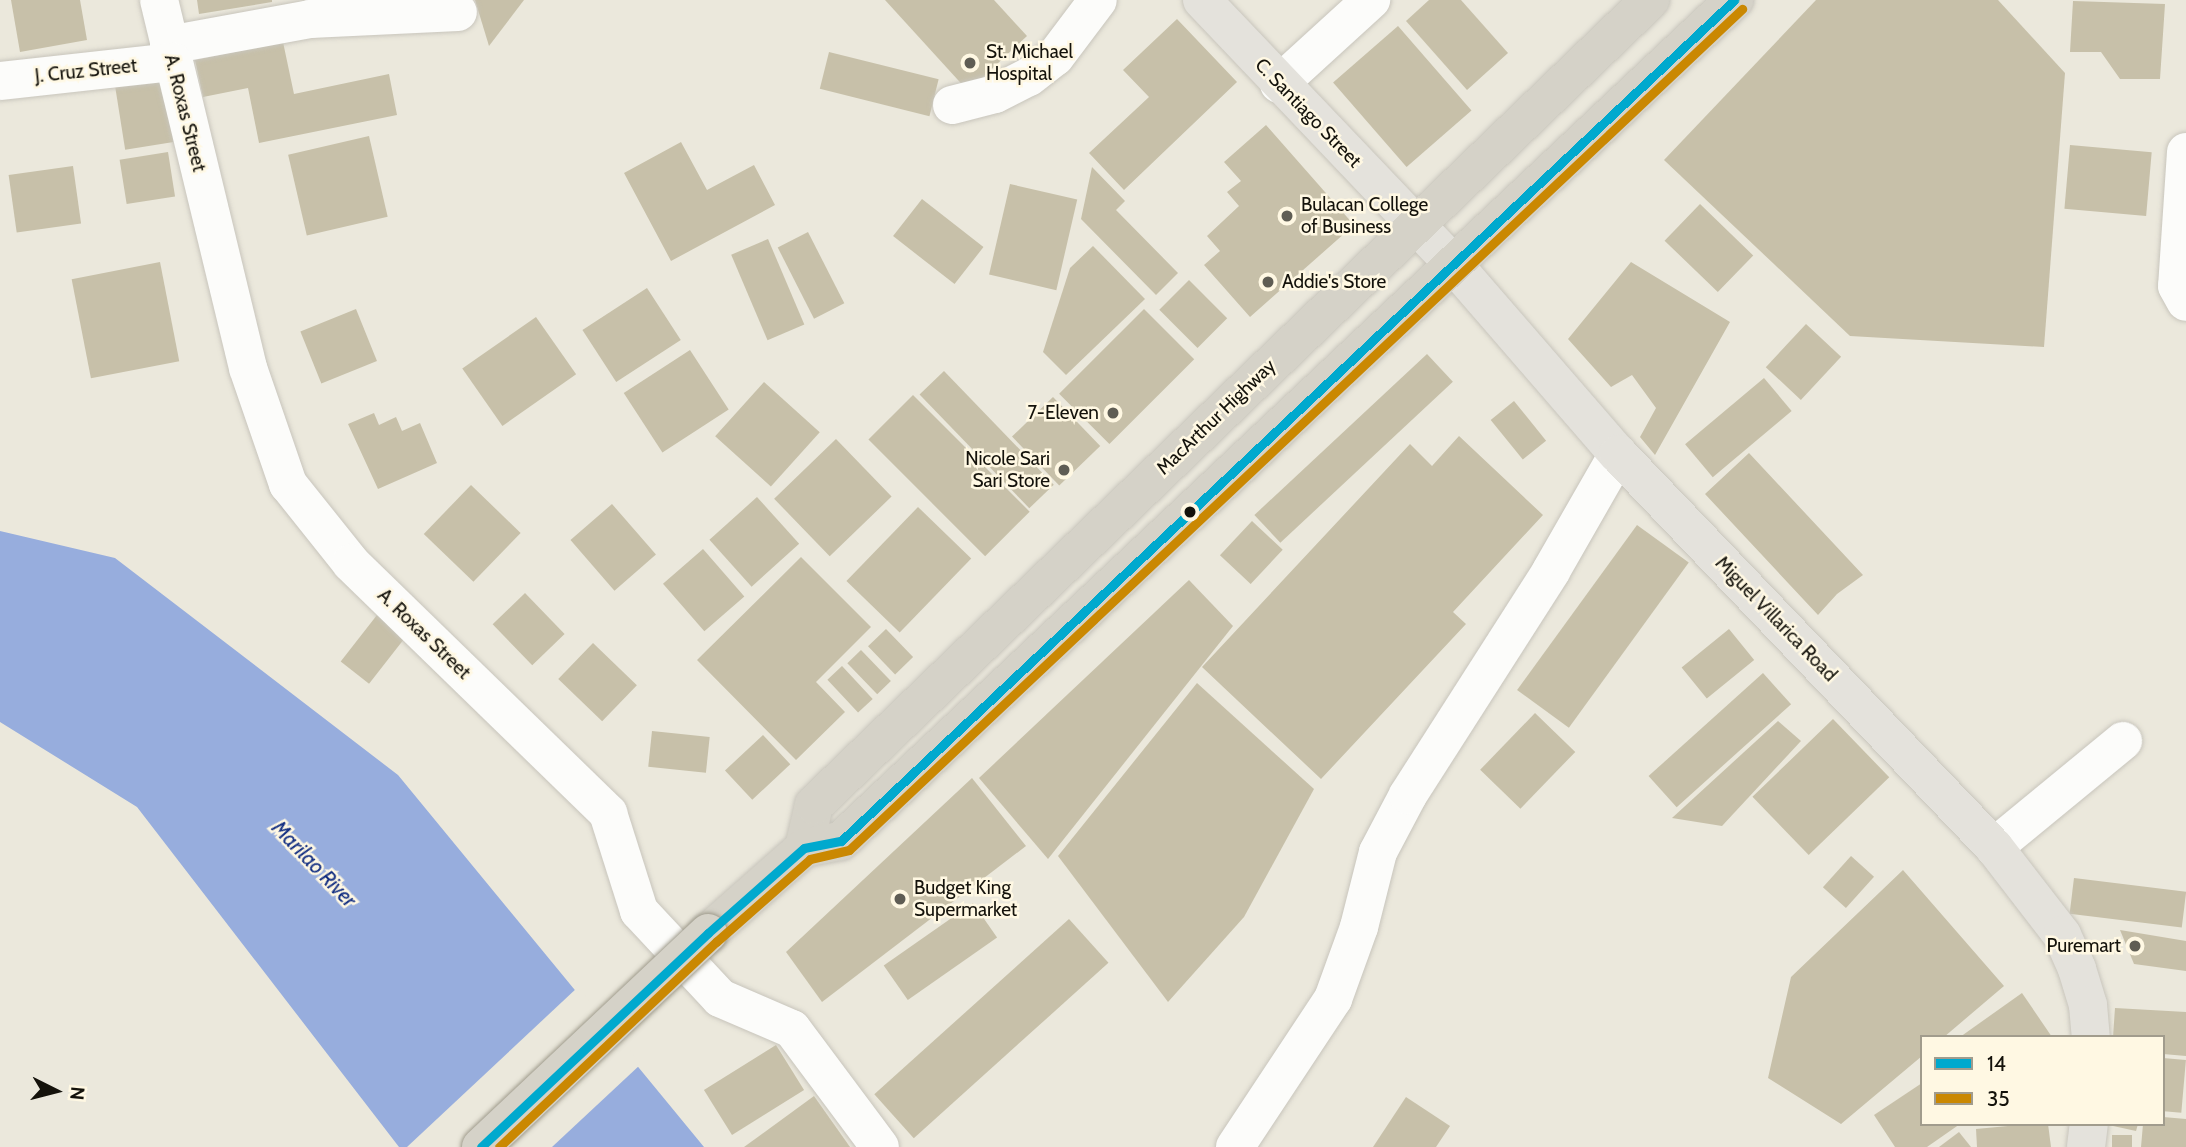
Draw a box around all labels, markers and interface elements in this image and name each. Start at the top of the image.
place label: St. Michael Hospital [986,41,1073,85]
street label: A. Roxas Street [159,52,211,174]
marker: St. Michael Hospital [960,53,980,73]
street label: J. Cruz Street [34,54,138,88]
street label: C. Santiago Street [1250,54,1366,172]
place label: Bulacan College of Business [1301,194,1428,238]
marker: Bulacan College of Business [1279,208,1295,224]
place label: Addie's Store [1282,271,1386,293]
marker: Addie's Store [1260,274,1276,290]
street label: MacArthur Highway [1152,354,1280,480]
place label: 7-Eleven [1028,402,1099,424]
marker: 7-Eleven [1105,405,1121,421]
place label: Nicole Sari Sari Store [965,448,1050,492]
marker: Nicole Sari Sari Store [1056,462,1072,478]
unlabelled marker [1183,505,1197,519]
street label: Miguel Villarica Road [1710,552,1842,686]
street label: A. Roxas Street [373,584,475,684]
water label: Marilao River [267,815,361,913]
place label: Budget King Supermarket [914,877,1017,921]
marker: Budget King Supermarket [892,891,908,907]
place label: Puremart [2047,935,2121,957]
marker: Puremart [2127,938,2143,954]
legend [1920,1035,2165,1126]
text: 14 [1987,1051,2006,1076]
north arrow [21,1056,91,1126]
text: N [65,1085,90,1101]
text: 35 [1987,1086,2010,1111]

